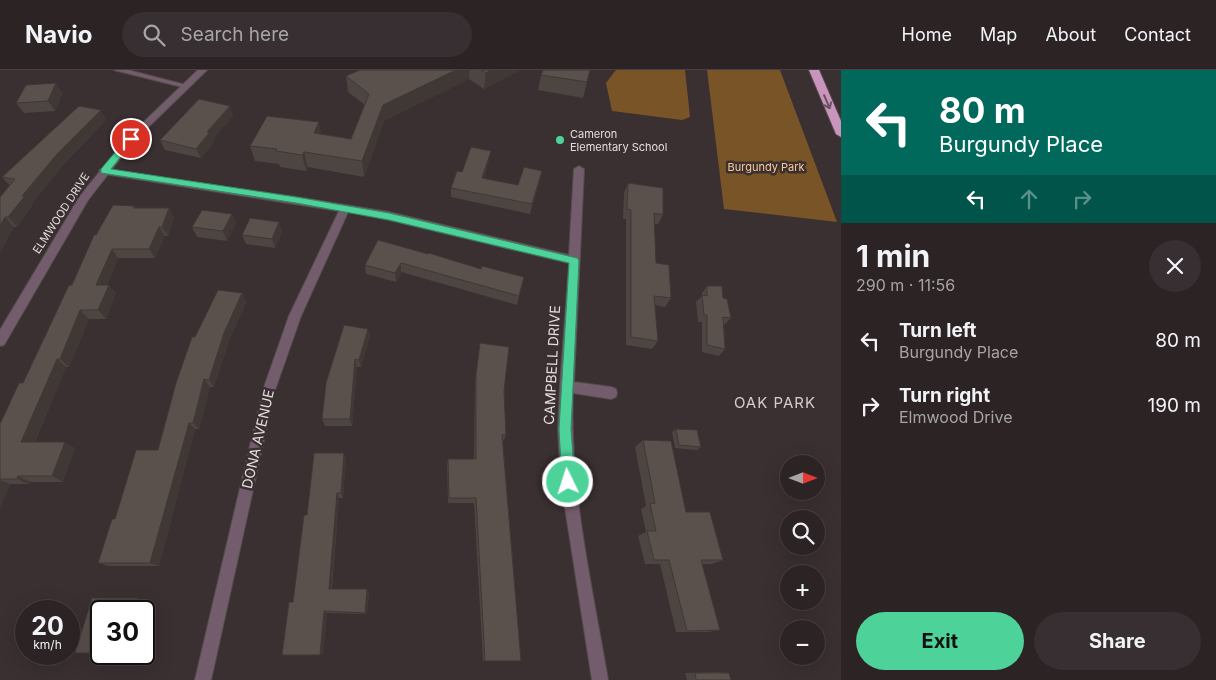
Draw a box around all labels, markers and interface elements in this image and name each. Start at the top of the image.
search box [122,12,472,57]
text: Navio [25,20,92,49]
icon: search [140,21,168,49]
text: Search here [180,23,289,46]
text: Home [902,24,952,45]
text: Map [980,24,1017,45]
text: About [1045,24,1096,45]
text: Contact [1124,24,1191,45]
text: 80 m [939,89,1026,131]
icon: left [856,90,921,155]
one-way arrow [823,94,833,109]
pin [110,118,152,160]
icon: arrive [117,125,145,153]
place label: Cameron Elementary School [570,127,667,154]
text: Burgundy Place [939,131,1103,157]
marker: Cameron Elementary School [554,134,566,146]
park label: Burgundy Park [727,160,805,174]
street label: ELMWOOD DRIVE [30,170,92,256]
icon: left [962,185,990,213]
icon: ahead [1015,185,1043,213]
icon: right [1068,185,1096,213]
text: 1 min [856,238,930,274]
button: close [1149,240,1201,292]
text: 290 m · 11:56 [856,275,955,295]
street label: CAMPBELL DRIVE [540,305,563,425]
text: Turn left [899,319,977,342]
icon: left [856,327,884,355]
text: 80 m [1155,329,1201,352]
text: Burgundy Place [899,342,1018,362]
text: Turn right [899,384,990,407]
street label: DONA AVENUE [238,388,277,490]
icon: right [856,392,884,420]
district label: OAK PARK [734,393,816,412]
text: 190 m [1148,394,1201,417]
text: Elmwood Drive [899,407,1013,427]
position arrow [541,455,593,507]
north arrow [780,455,825,500]
map controls [780,455,825,665]
button: search [780,510,825,555]
button: + [780,565,825,610]
speed limit sign: 30 [90,600,155,665]
text: 20 [31,611,64,641]
button: Exit [856,612,1024,670]
button: Share [1034,612,1201,670]
button: − [780,620,825,665]
text: km/h [33,637,62,652]

